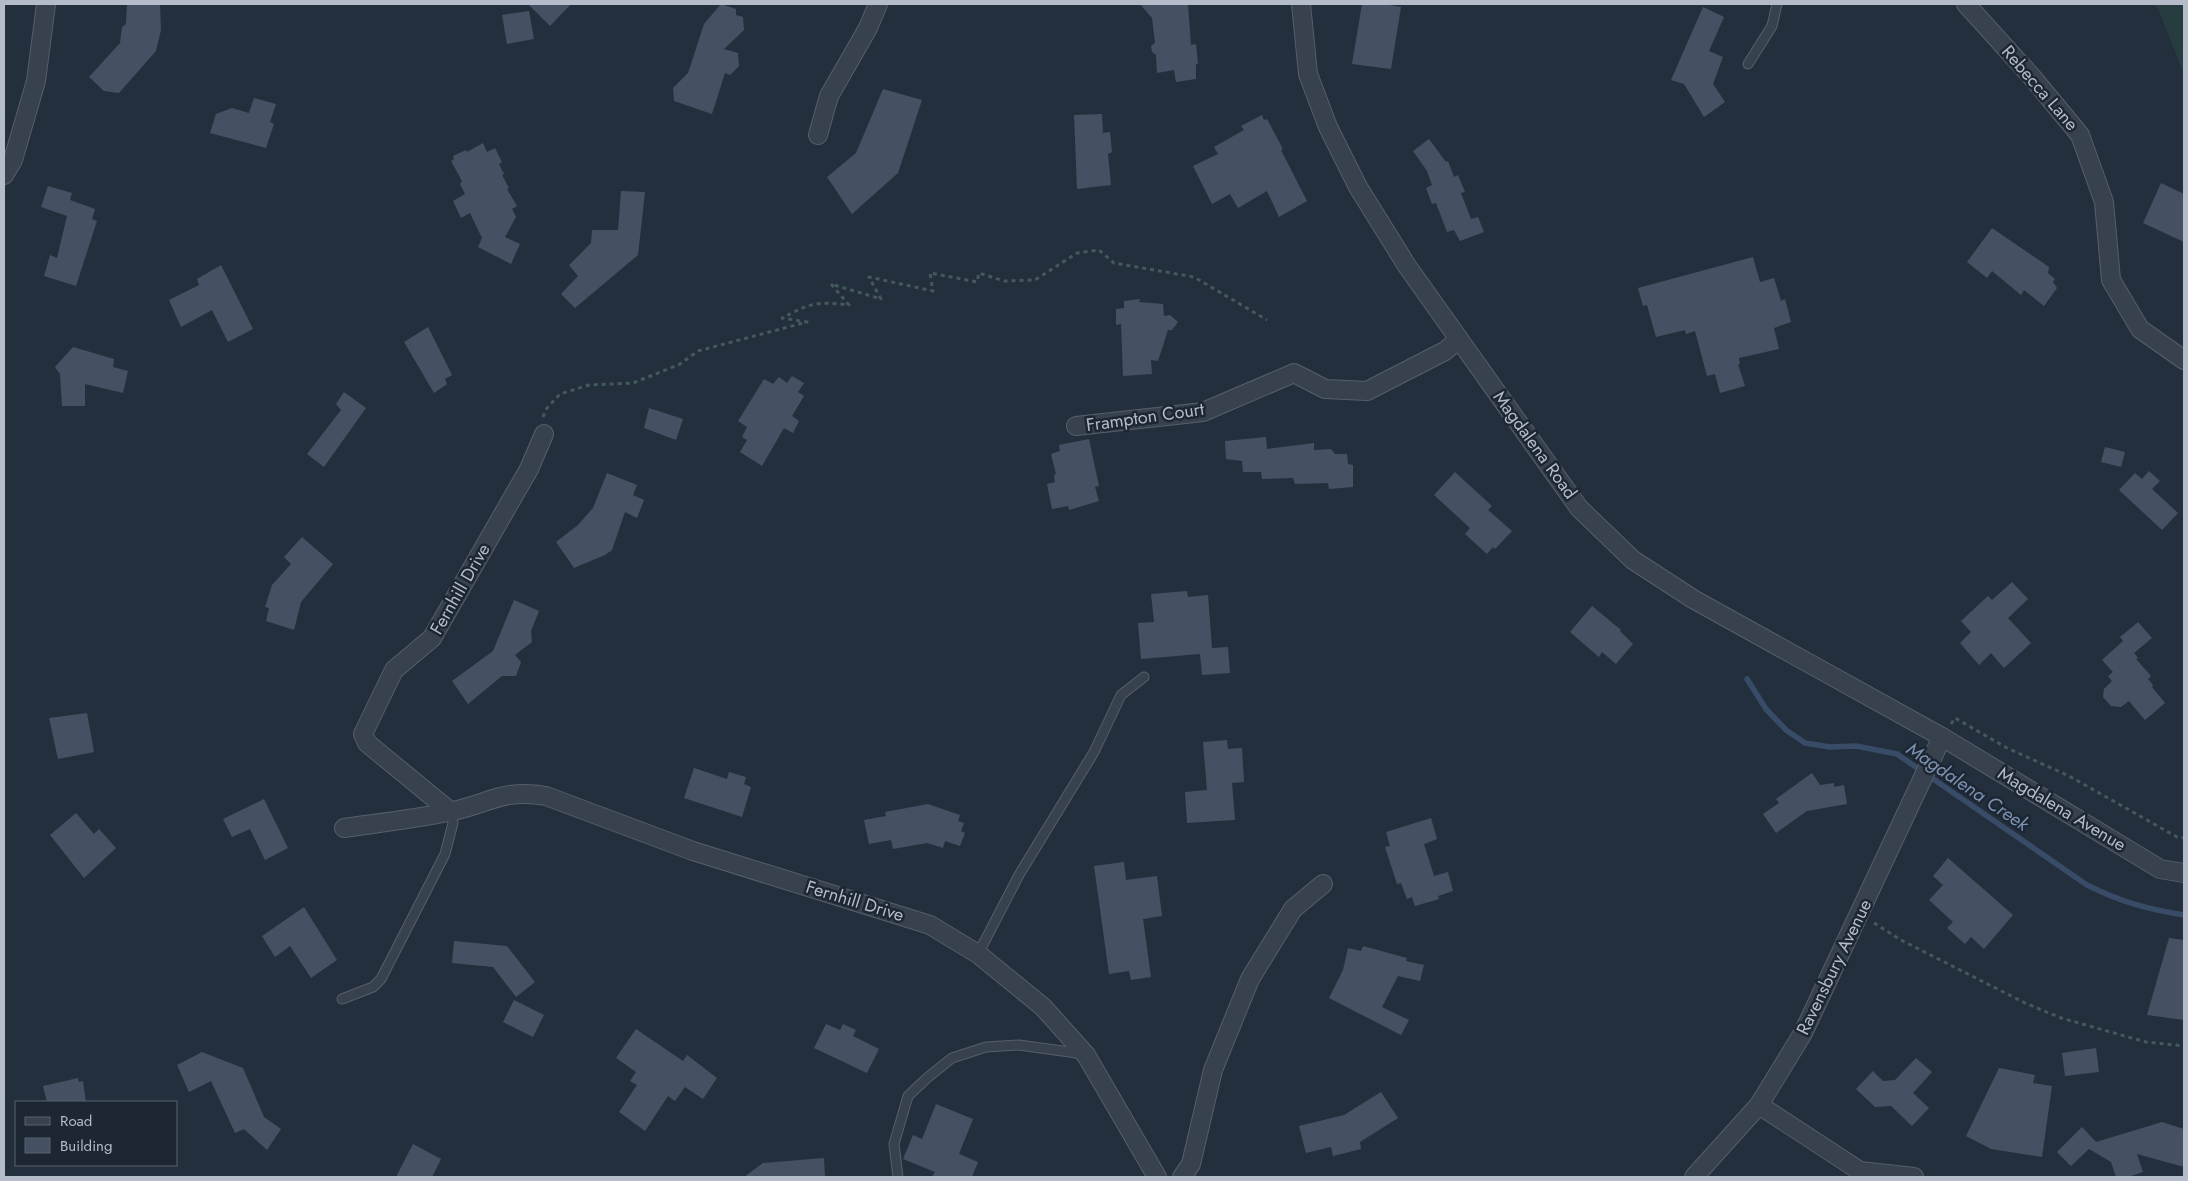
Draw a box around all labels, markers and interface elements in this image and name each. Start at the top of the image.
street label: Rebecca Lane [1996,40,2084,136]
street label: Magdalena Road [1487,386,1583,504]
street label: Frampton Court [1084,396,1206,438]
street label: Fernhill Drive [423,539,497,639]
water label: Magdalena Creek [1901,735,2035,838]
street label: Magdalena Avenue [1993,760,2131,858]
street label: Fernhill Drive [803,874,907,928]
street label: Ravensbury Avenue [1790,895,1878,1039]
legend [15,1101,178,1166]
text: Road [60,1110,92,1132]
text: Building [60,1135,112,1157]

